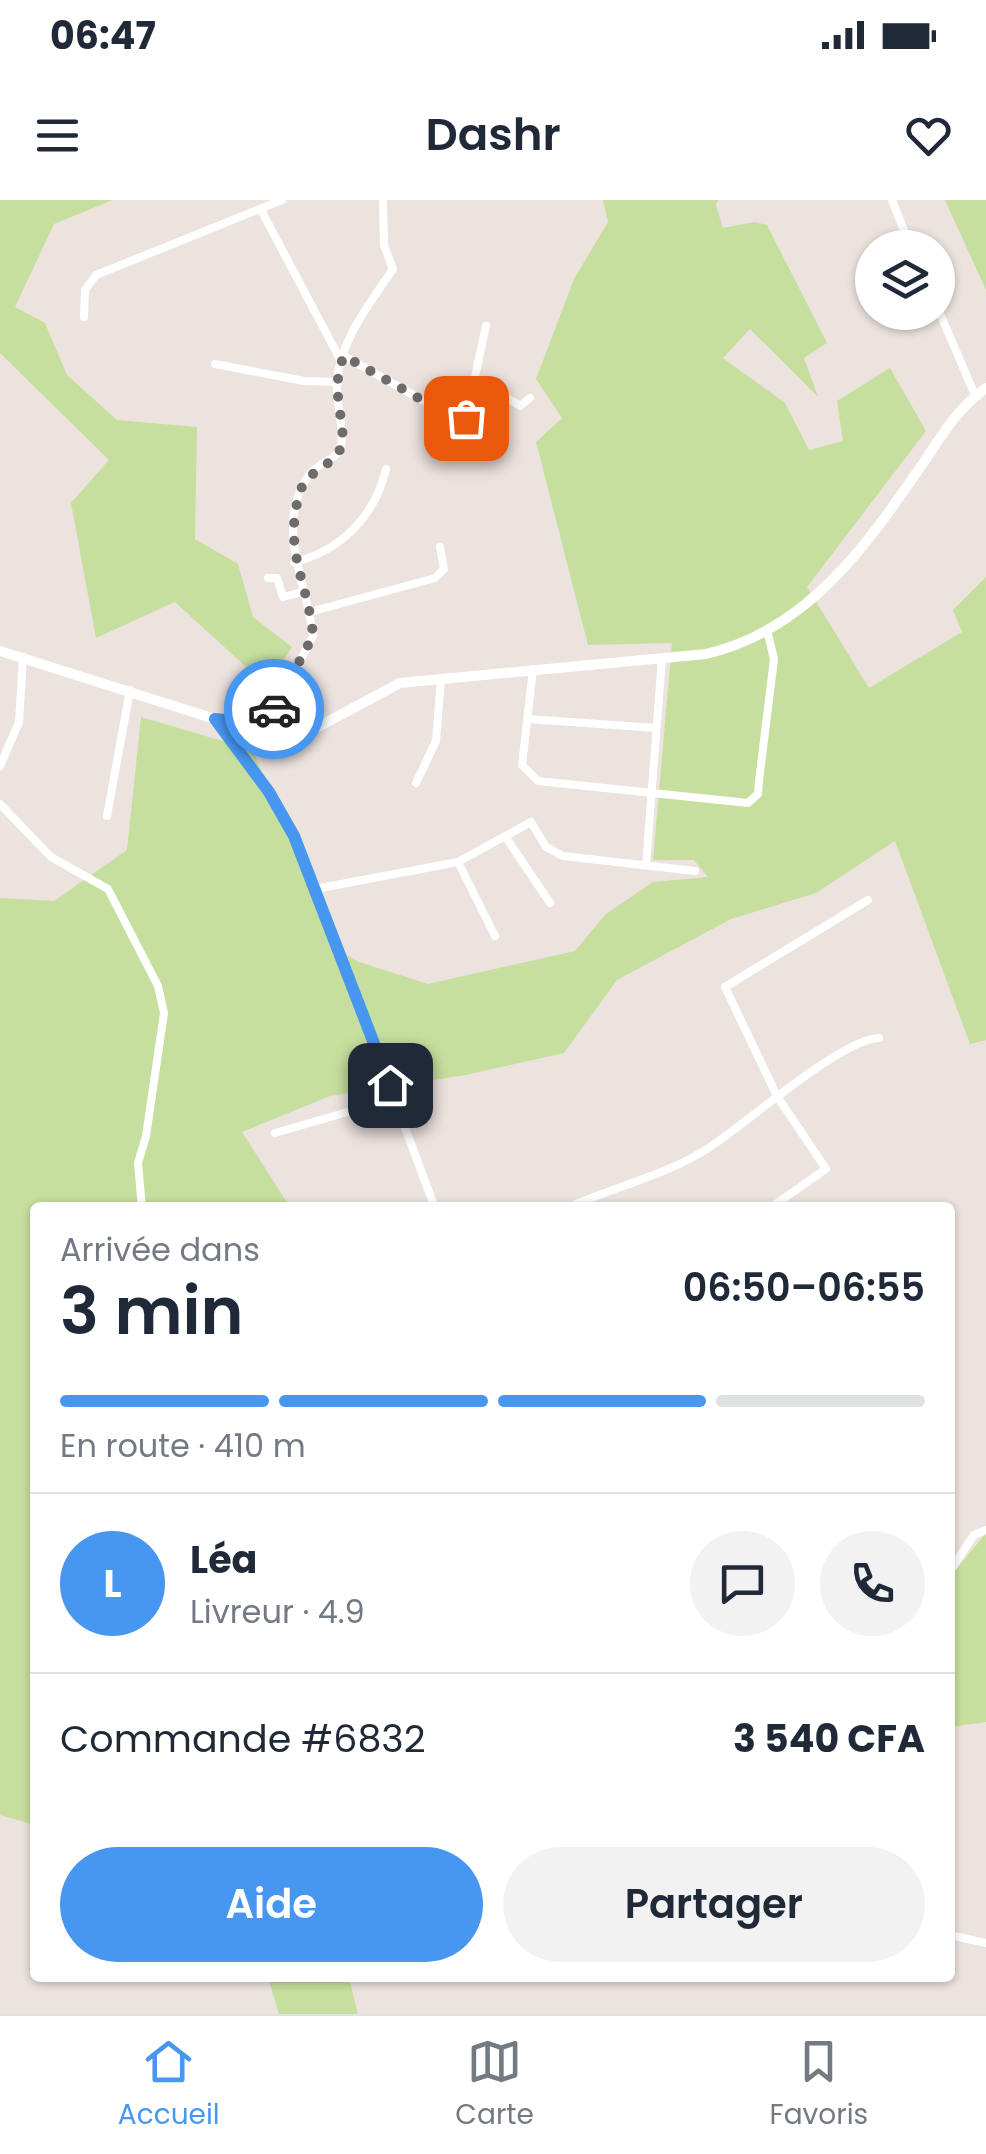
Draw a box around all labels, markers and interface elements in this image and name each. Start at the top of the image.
text: 06:47 [50,9,156,62]
text: Dashr [425,103,561,166]
icon: menu [30,108,85,163]
icon: heart [901,108,956,163]
map controls [855,230,955,330]
button: layers [855,230,955,330]
pin [424,376,509,461]
icon: bag [439,391,494,446]
courier [224,659,324,759]
icon: car [247,682,302,737]
pin [348,1043,433,1128]
icon: home [363,1058,418,1113]
text: Arrivée dans [60,1227,260,1272]
text: 06:50–06:55 [683,1261,925,1314]
text: 3 min [60,1266,244,1357]
text: En route · 410 m [60,1423,306,1468]
button: chat [690,1531,795,1636]
button: phone [820,1531,925,1636]
text: Léa [190,1533,257,1586]
text: L [103,1557,122,1610]
text: Livreur · 4.9 [190,1589,365,1634]
text: Commande #6832 [60,1712,426,1765]
text: 3 540 CFA [733,1712,925,1765]
button: Aide [60,1847,483,1962]
button: Partager [503,1847,925,1962]
tab: Accueil [118,2034,220,2136]
tab: Carte [455,2034,534,2136]
tab: Favoris [770,2034,868,2136]

